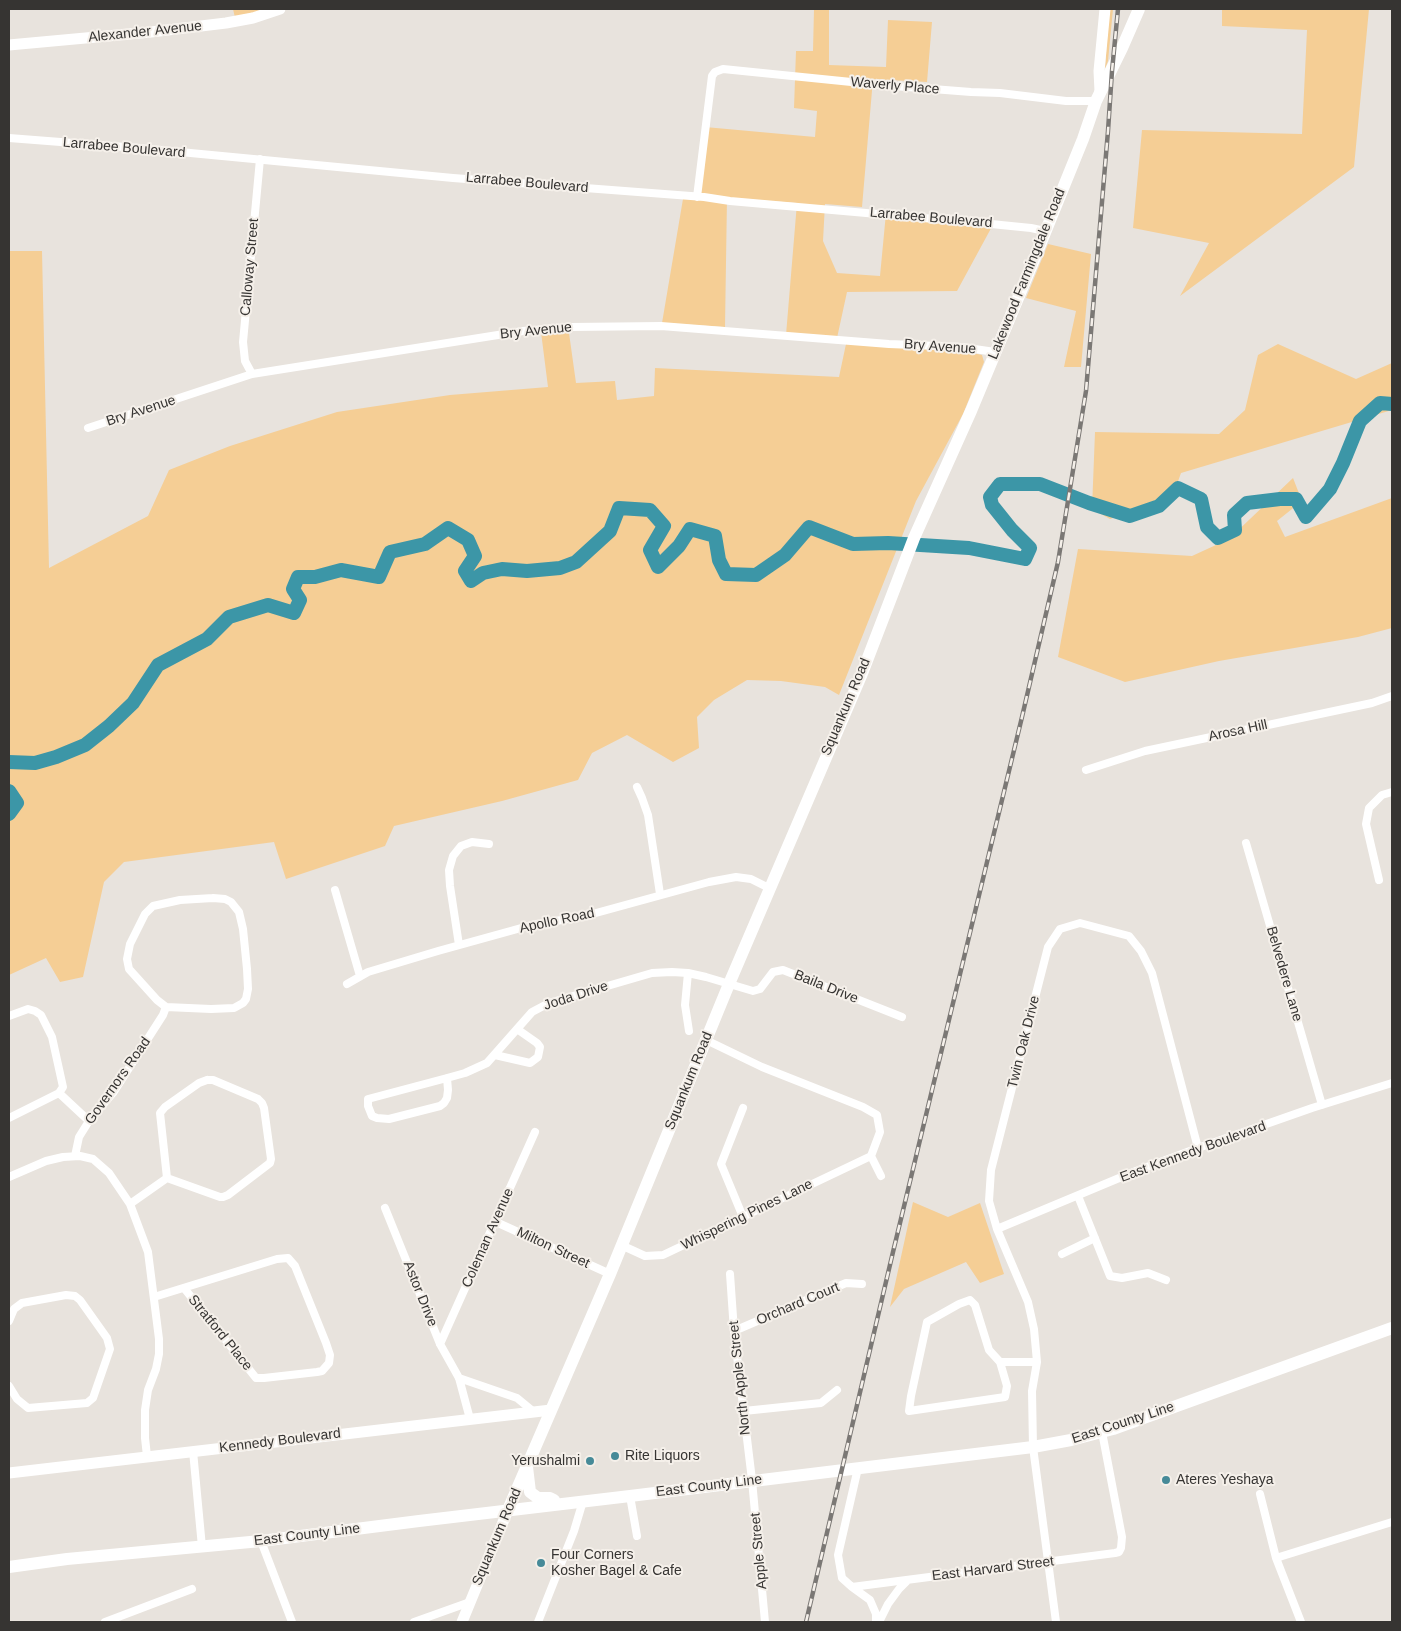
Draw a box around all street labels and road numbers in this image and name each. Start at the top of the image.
street label: Alexander Avenue [87,18,203,46]
street label: Waverly Place [850,74,940,98]
street label: Larrabee Boulevard [62,134,186,162]
street label: Larrabee Boulevard [465,169,589,197]
street label: Lakewood Farmingdale Road [985,186,1069,362]
street label: Larrabee Boulevard [869,204,993,232]
street label: Calloway Street [237,217,263,317]
street label: Bry Avenue [499,319,573,343]
street label: Bry Avenue [903,336,977,358]
street label: Bry Avenue [104,392,178,430]
street label: Squankum Road [818,656,874,758]
street label: Arosa Hill [1207,717,1269,745]
street label: Apollo Road [518,905,596,937]
street label: Belvedere Lane [1262,925,1306,1023]
street label: Baila Drive [791,967,861,1007]
street label: Joda Drive [542,978,610,1014]
street label: Twin Oak Drive [1004,994,1044,1090]
street label: Squankum Road [662,1030,716,1132]
street label: Governors Road [82,1034,154,1128]
street label: East Kennedy Boulevard [1118,1118,1268,1186]
street label: Whispering Pines Lane [679,1176,815,1254]
street label: Coleman Avenue [459,1186,517,1290]
street label: Milton Street [514,1224,592,1272]
street label: Astor Drive [399,1259,441,1329]
street label: Orchard Court [754,1279,842,1329]
street label: Stratford Place [184,1292,256,1374]
street label: North Apple Street [726,1320,754,1436]
street label: East County Line [1070,1399,1176,1447]
street label: Kennedy Boulevard [218,1425,342,1457]
street label: East County Line [655,1471,763,1501]
street label: Squankum Road [469,1486,525,1588]
street label: Apple Street [747,1512,771,1590]
street label: East County Line [253,1520,361,1550]
street label: East Harvard Street [931,1553,1055,1585]

